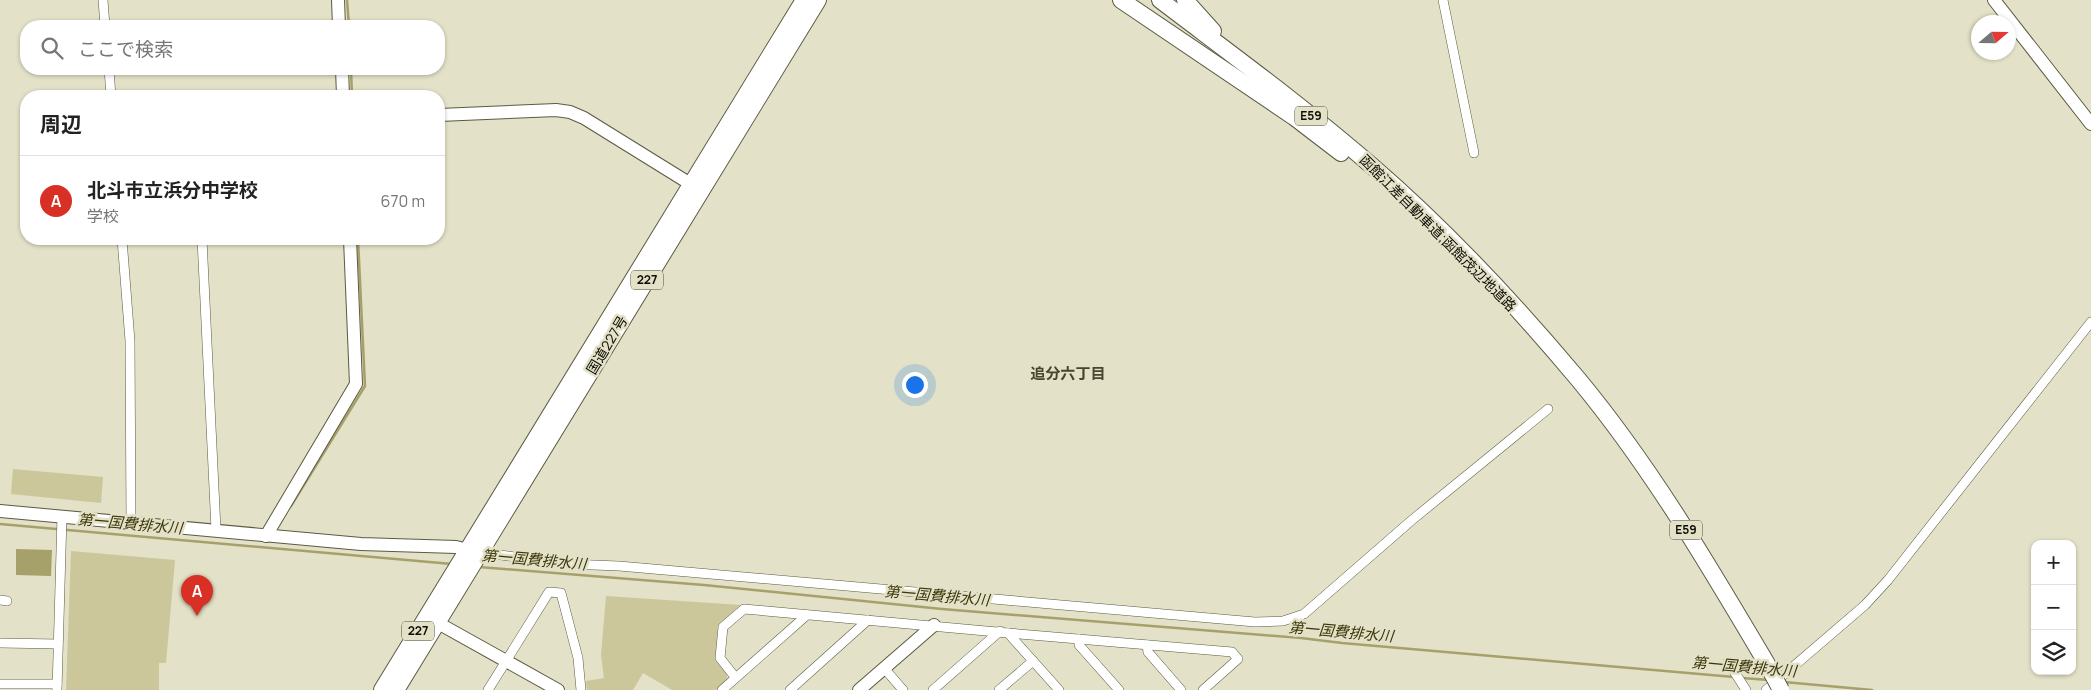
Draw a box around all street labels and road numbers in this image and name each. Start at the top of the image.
road number: E59 [1295,106,1327,125]
street label: 函館江差自動車道;函館茂辺地道路 [1356,150,1521,315]
road number: 227 [631,270,663,290]
street label: 国道227号 [582,312,631,377]
road number: E59 [1670,520,1702,540]
road number: 227 [402,622,434,640]

